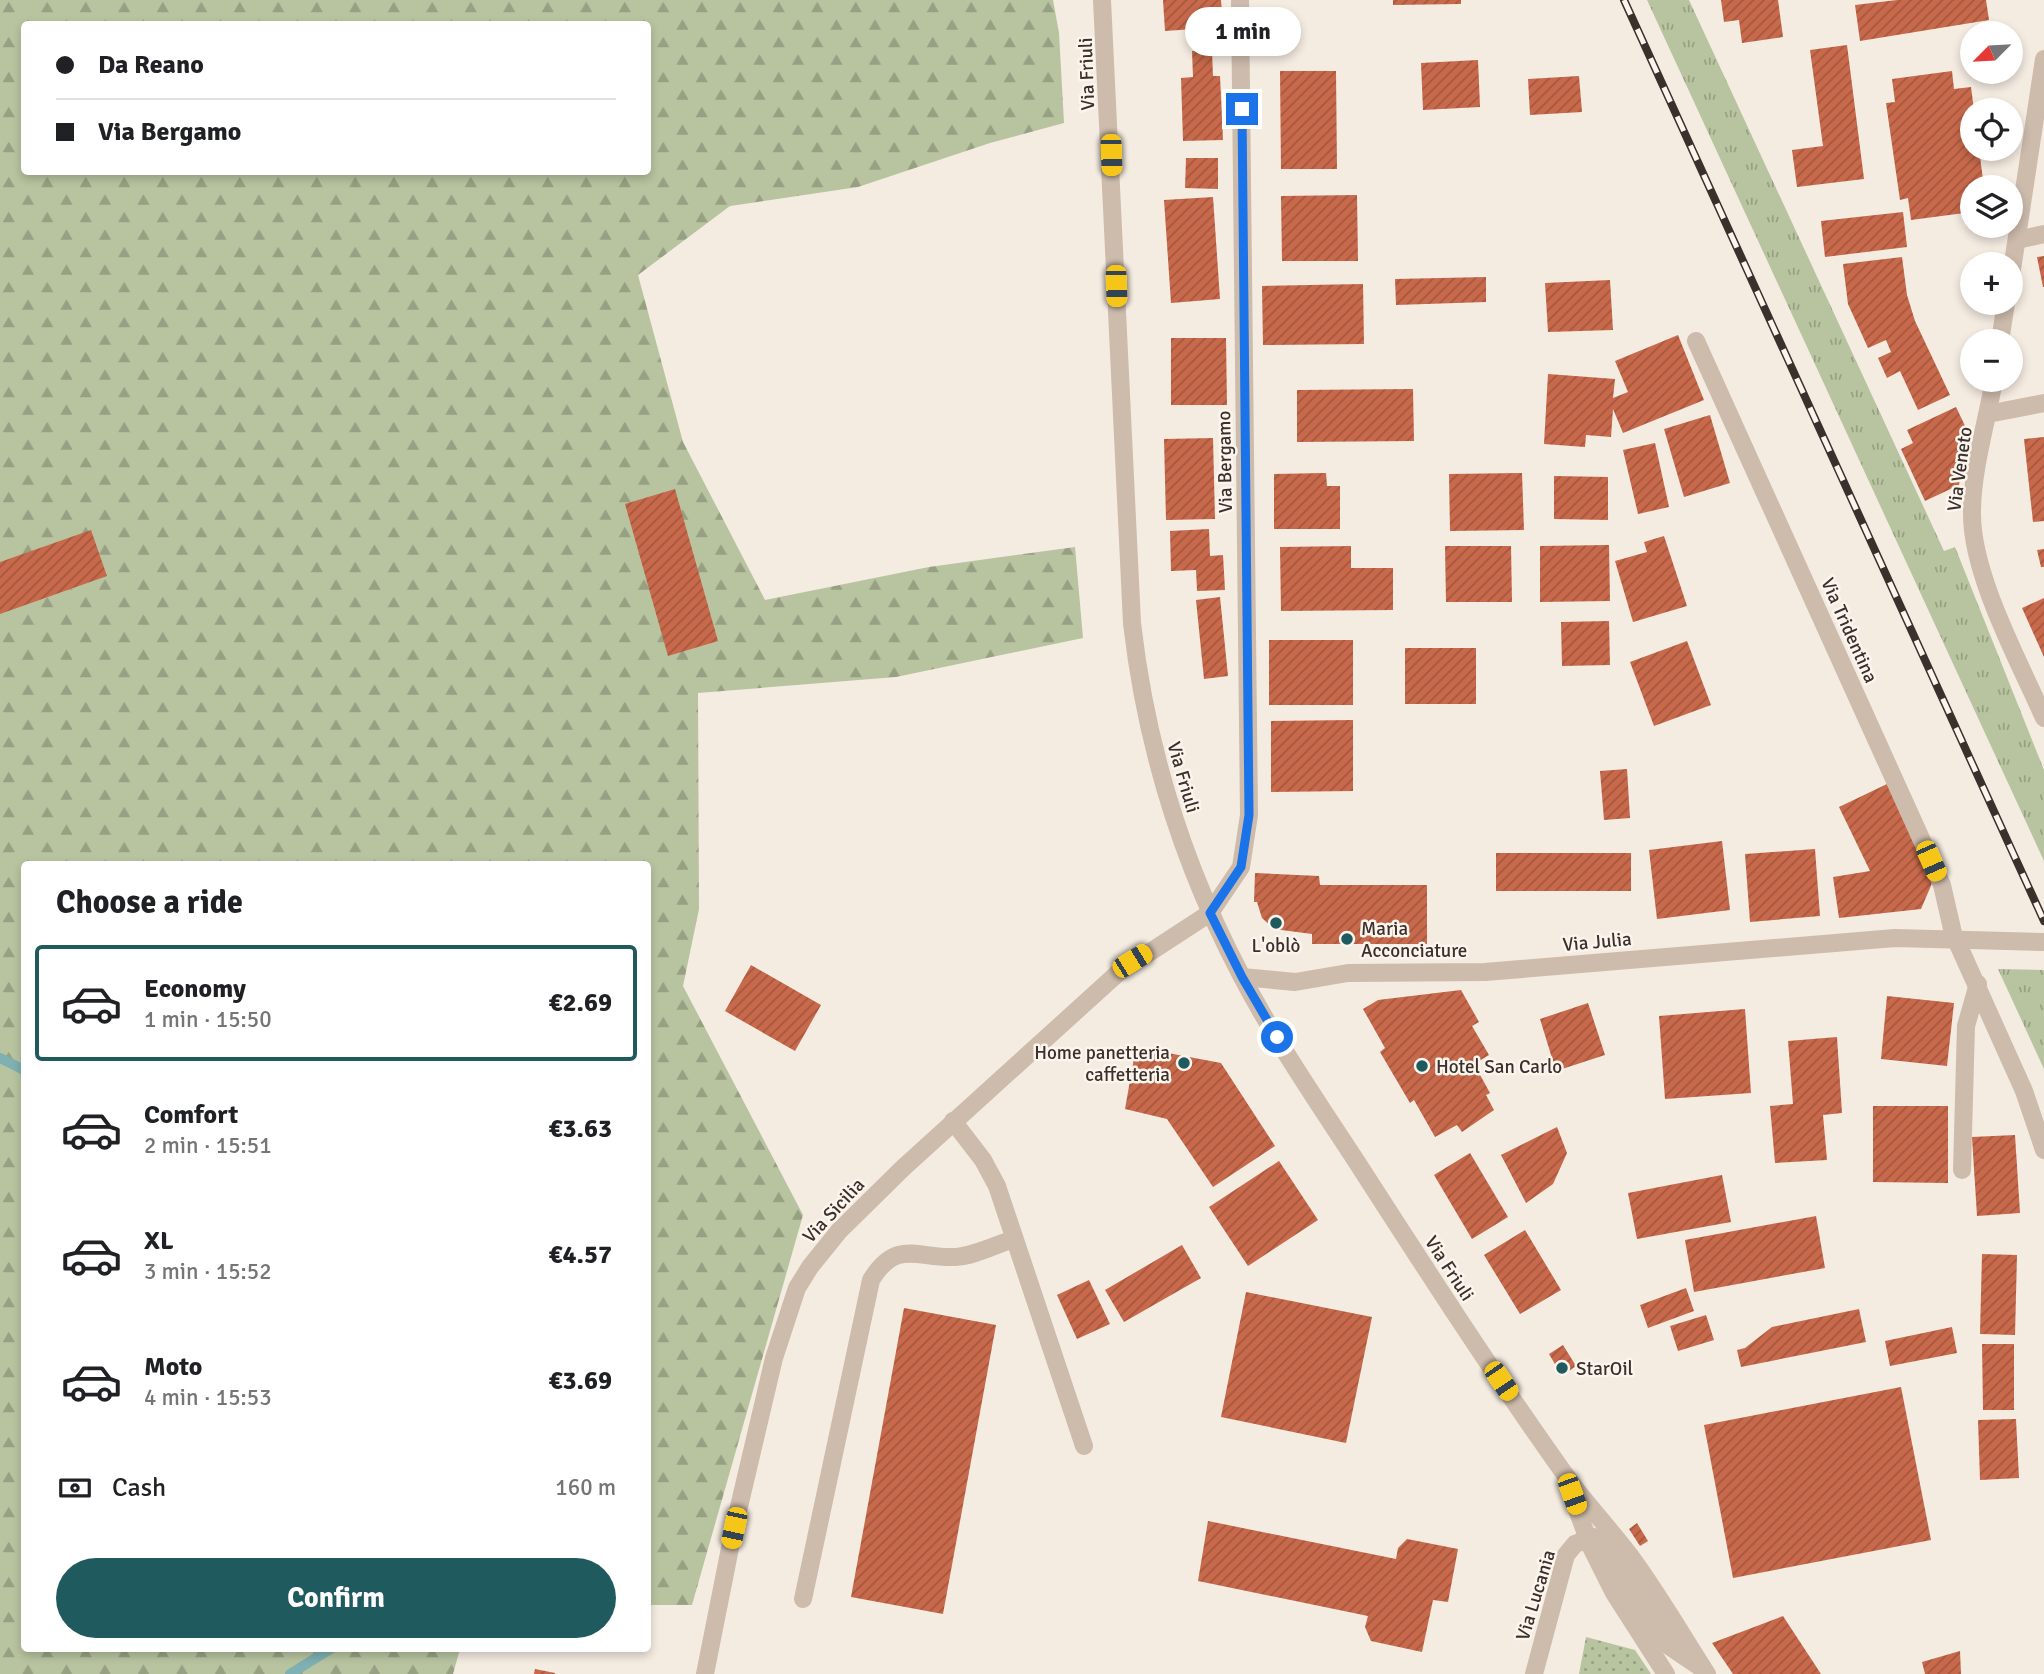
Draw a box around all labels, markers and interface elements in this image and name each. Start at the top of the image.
callout: 1 min [1184,7,1300,56]
text: 1 min [1215,17,1271,46]
north arrow [1960,21,2023,84]
map controls [1960,21,2023,392]
street label: Via Friuli [1074,37,1100,111]
text: Da Reano [98,49,204,81]
route end [1226,93,1258,125]
button: locate [1960,98,2023,161]
text: Via Bergamo [98,116,241,148]
car [1100,134,1123,176]
button: layers [1960,175,2023,238]
button: + [1960,252,2023,315]
car [1105,265,1128,307]
button: − [1960,329,2023,392]
street label: Via Bergamo [1212,410,1238,513]
street label: Via Veneto [1942,425,1978,513]
street label: Via Tridentina [1815,574,1883,687]
street label: Via Friuli [1161,739,1205,816]
car [1913,838,1950,884]
text: Choose a ride [56,883,243,922]
marker: L'oblò [1268,915,1284,931]
place label: Maria Acconciature [1361,917,1467,963]
street label: Via Julia [1562,927,1633,957]
marker: Maria Acconciature [1339,931,1355,947]
place label: L'oblò [1252,934,1301,958]
car [1109,941,1156,981]
icon: car [60,972,123,1035]
text: Economy [144,973,246,1005]
text: €2.69 [548,987,612,1019]
text: 1 min · 15:50 [144,1005,272,1034]
route start [1261,1021,1293,1053]
place label: Home panetteria caffetteria [1034,1041,1170,1087]
marker: Home panetteria caffetteria [1176,1055,1192,1071]
place label: Hotel San Carlo [1436,1055,1562,1079]
marker: Hotel San Carlo [1414,1058,1430,1074]
icon: car [60,1098,123,1161]
text: Comfort [144,1099,238,1131]
text: €3.63 [548,1113,612,1145]
text: 2 min · 15:51 [144,1131,272,1160]
street label: Via Sicilia [798,1173,870,1248]
icon: car [60,1224,123,1287]
text: XL [144,1225,174,1257]
street label: Via Friuli [1419,1231,1479,1306]
text: €4.57 [548,1239,612,1271]
text: 3 min · 15:52 [144,1257,272,1286]
icon: car [60,1350,123,1413]
text: Moto [144,1351,202,1383]
place label: StarOil [1576,1357,1633,1381]
car [1481,1358,1522,1404]
marker: StarOil [1554,1360,1570,1376]
text: €3.69 [548,1365,612,1397]
text: 4 min · 15:53 [144,1383,272,1412]
icon: cash [56,1469,94,1507]
car [1555,1471,1590,1517]
text: Cash [112,1472,166,1504]
text: 160 m [555,1473,616,1502]
car [720,1505,749,1551]
street label: Via Lucania [1511,1547,1561,1643]
button: Confirm [56,1558,616,1638]

